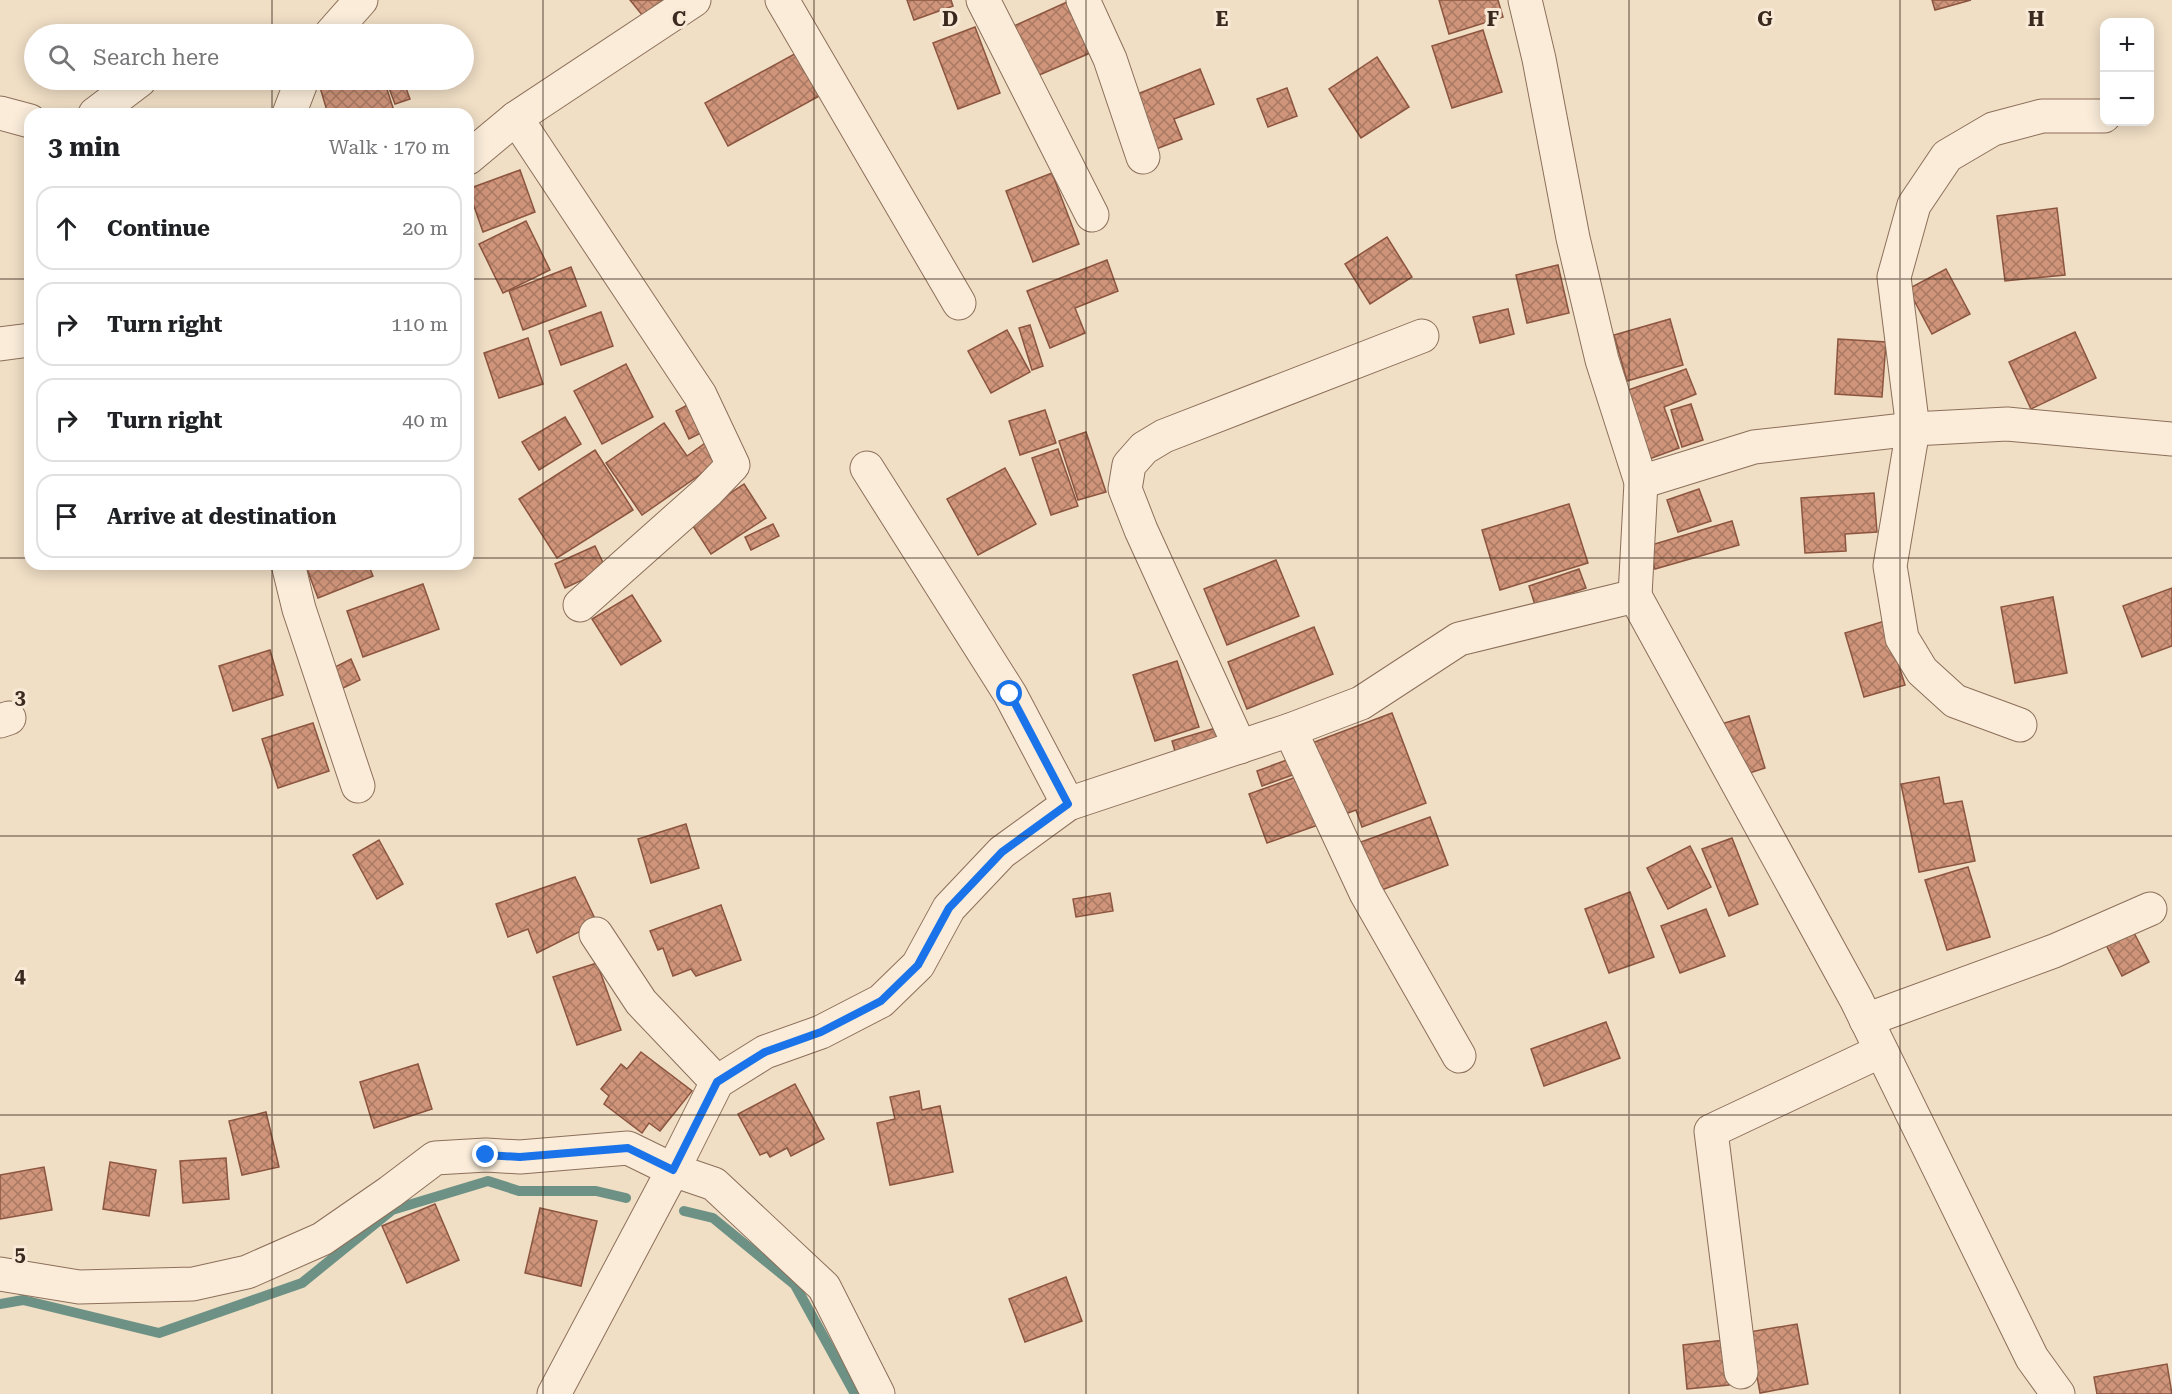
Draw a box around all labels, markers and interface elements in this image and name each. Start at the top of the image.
text: C [672,7,686,31]
text: D [942,7,958,31]
text: E [1216,7,1229,31]
text: F [1487,7,1499,31]
text: G [1757,7,1773,31]
text: H [2028,7,2044,31]
map controls [2100,18,2154,126]
button: + [2100,18,2154,72]
search box [24,24,474,90]
icon: search [45,41,78,74]
text: Search here [93,45,219,70]
button: − [2100,72,2154,126]
text: 3 min [48,132,120,162]
text: Walk · 170 m [329,135,450,159]
icon: ahead [50,212,83,245]
text: Continue [107,216,210,241]
text: 20 m [402,216,448,240]
icon: right [50,308,83,341]
text: Turn right [107,312,222,337]
text: 110 m [391,312,448,336]
icon: right [50,404,83,437]
text: Turn right [107,408,222,433]
text: 40 m [402,408,448,432]
icon: arrive [50,500,83,533]
text: Arrive at destination [107,504,336,529]
route start [996,680,1022,706]
text: 3 [14,685,26,709]
text: 4 [14,964,26,988]
route end [472,1141,498,1167]
text: 5 [14,1242,26,1266]

